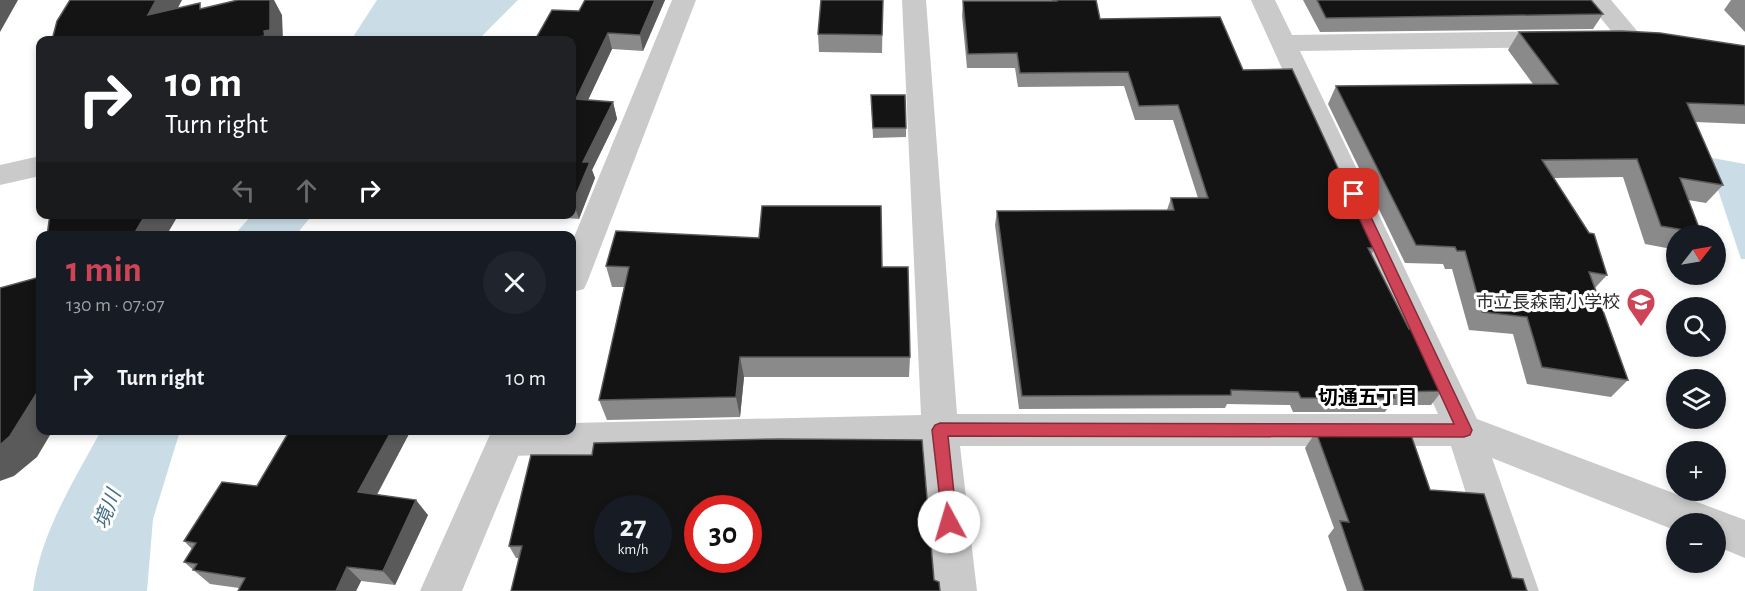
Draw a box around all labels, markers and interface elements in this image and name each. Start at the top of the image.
icon: right [66,60,144,138]
text: 10 m [165,62,242,104]
text: Turn right [165,111,268,138]
pin [1328,168,1379,219]
icon: left [227,174,260,207]
icon: ahead [290,174,323,207]
icon: right [353,174,386,207]
icon: arrive [1337,177,1370,210]
north arrow [1666,225,1726,285]
map controls [1666,225,1726,573]
button: close [483,251,546,314]
text: 1 min [66,252,142,288]
school or university icon: 市立長森南小学校 [1625,286,1657,328]
place label: 市立長森南小学校 [1476,292,1620,312]
text: 130 m · 07:07 [66,295,165,315]
button: search [1666,297,1726,357]
icon: right [66,362,99,395]
text: Turn right [117,367,204,389]
text: 10 m [506,367,546,389]
button: layers [1666,369,1726,429]
district label: 切通五丁目 [1318,387,1418,408]
button: + [1666,441,1726,501]
water label: 境川 [90,485,125,532]
position arrow [917,490,981,554]
speed limit sign: 30 [684,495,762,573]
text: 27 [619,512,647,542]
button: − [1666,513,1726,573]
text: km/h [618,542,648,557]

